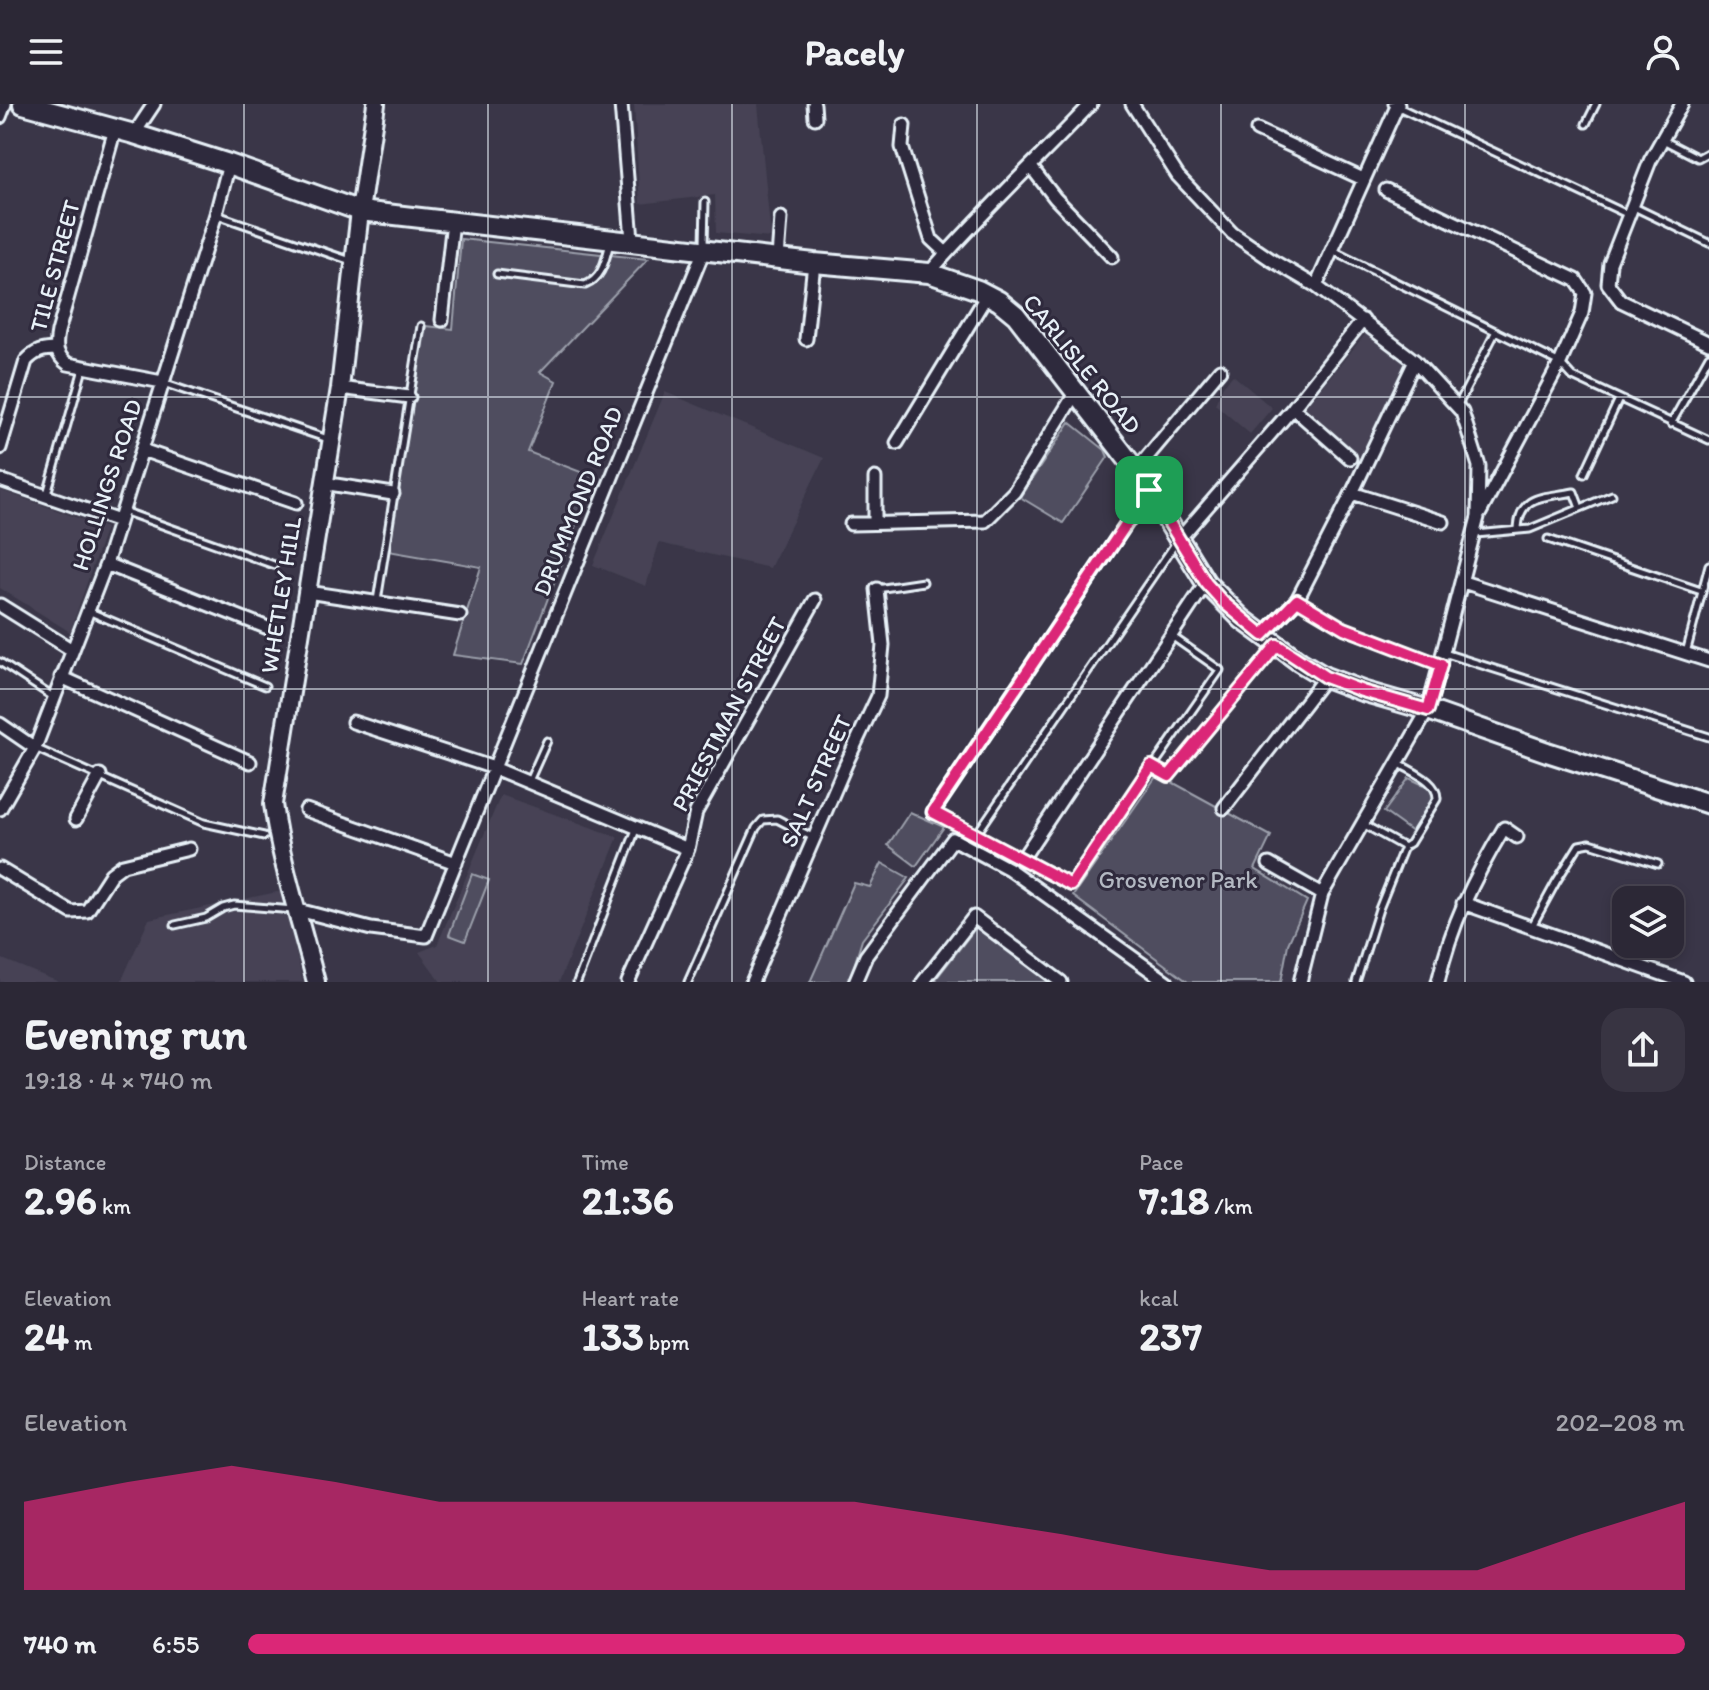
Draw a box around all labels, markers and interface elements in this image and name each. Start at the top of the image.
icon: menu [24,30,68,74]
icon: person [1641,30,1685,74]
text: Pacely [805,31,904,74]
street label: TILE STREET [23,196,86,335]
street label: CARLISLE ROAD [1017,288,1148,440]
street label: HOLLINGS ROAD [65,395,148,574]
street label: DRUMMOND ROAD [526,402,629,600]
pin [1115,456,1183,524]
icon: arrive [1127,468,1171,512]
street label: WHETLEY HILL [254,514,307,675]
street label: PRIESTMAN STREET [665,611,792,816]
street label: SALT STREET [773,710,858,851]
park label: Grosvenor Park [1098,865,1258,894]
map controls [1612,886,1684,958]
button: layers [1612,886,1684,958]
text: Evening run [24,1007,247,1060]
button: share [1601,1008,1685,1092]
text: 19:18 · 4 × 740 m [24,1064,213,1096]
text: Distance [24,1149,106,1176]
text: Time [582,1149,629,1176]
text: Pace [1139,1149,1183,1176]
text: 2.96 [24,1176,97,1224]
text: 21:36 [582,1176,674,1224]
text: 7:18 [1139,1176,1209,1224]
text: km [97,1193,131,1220]
text: /km [1209,1193,1253,1220]
text: Elevation [24,1285,111,1312]
text: Heart rate [582,1285,679,1312]
text: kcal [1139,1285,1178,1312]
text: 24 [24,1312,69,1360]
text: 133 [582,1312,644,1360]
text: 237 [1139,1312,1202,1360]
text: m [69,1329,93,1356]
text: bpm [644,1329,690,1356]
text: Elevation [24,1406,127,1438]
text: 202–208 m [1555,1406,1685,1438]
text: 740 m [24,1628,96,1660]
text: 6:55 [152,1628,199,1660]

